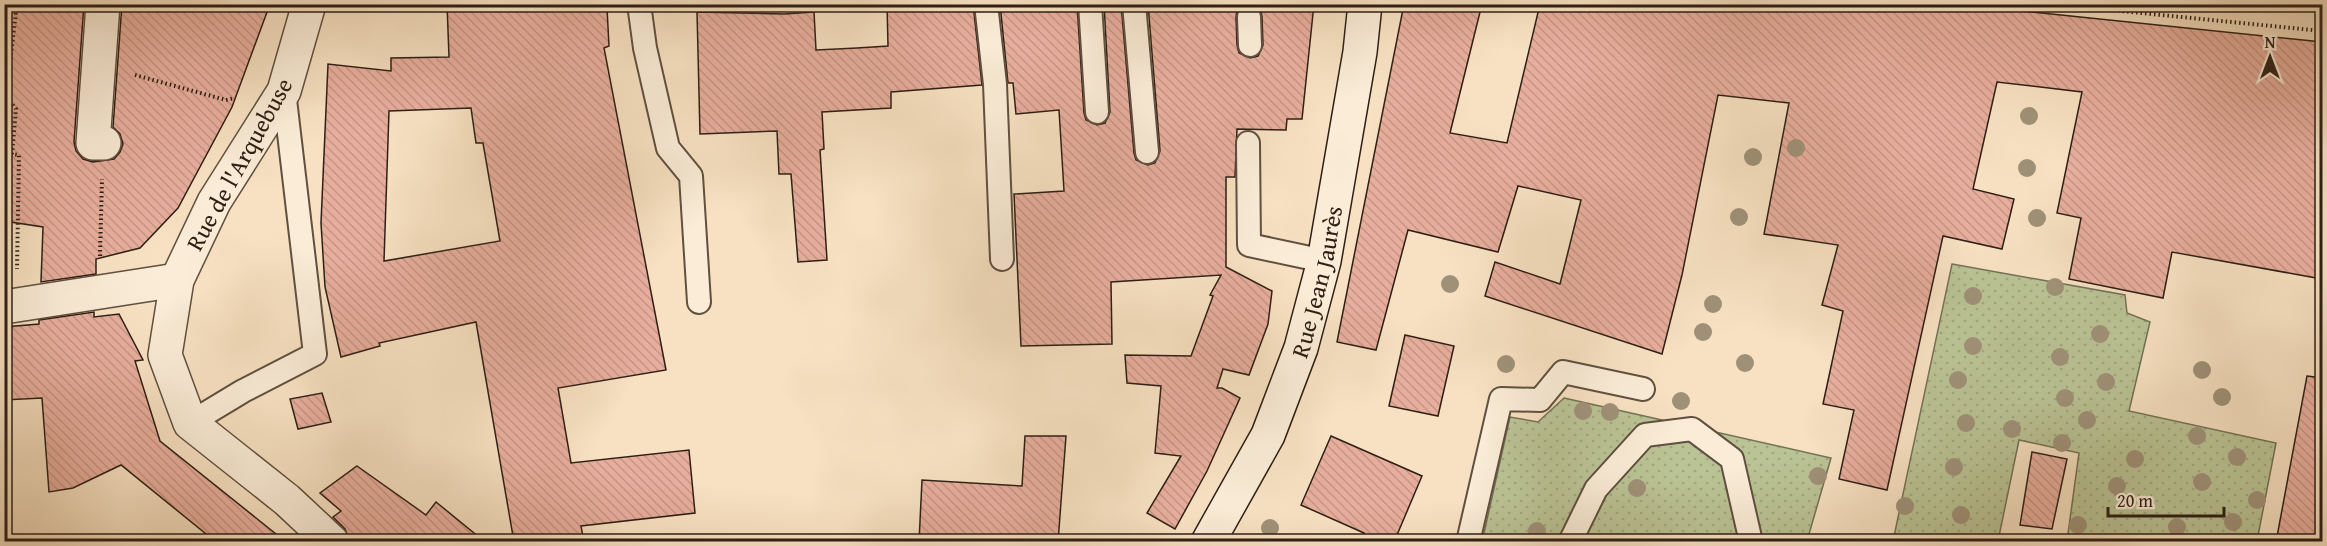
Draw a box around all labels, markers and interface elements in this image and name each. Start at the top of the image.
north arrow [2240,27,2300,87]
text: N [2265,30,2276,54]
street label: Rue de l'Arquebuse [177,71,301,257]
street label: Rue Jean Jaurès [1281,203,1351,363]
scale bar [2108,480,2224,518]
text: 20 m [2117,487,2153,514]

